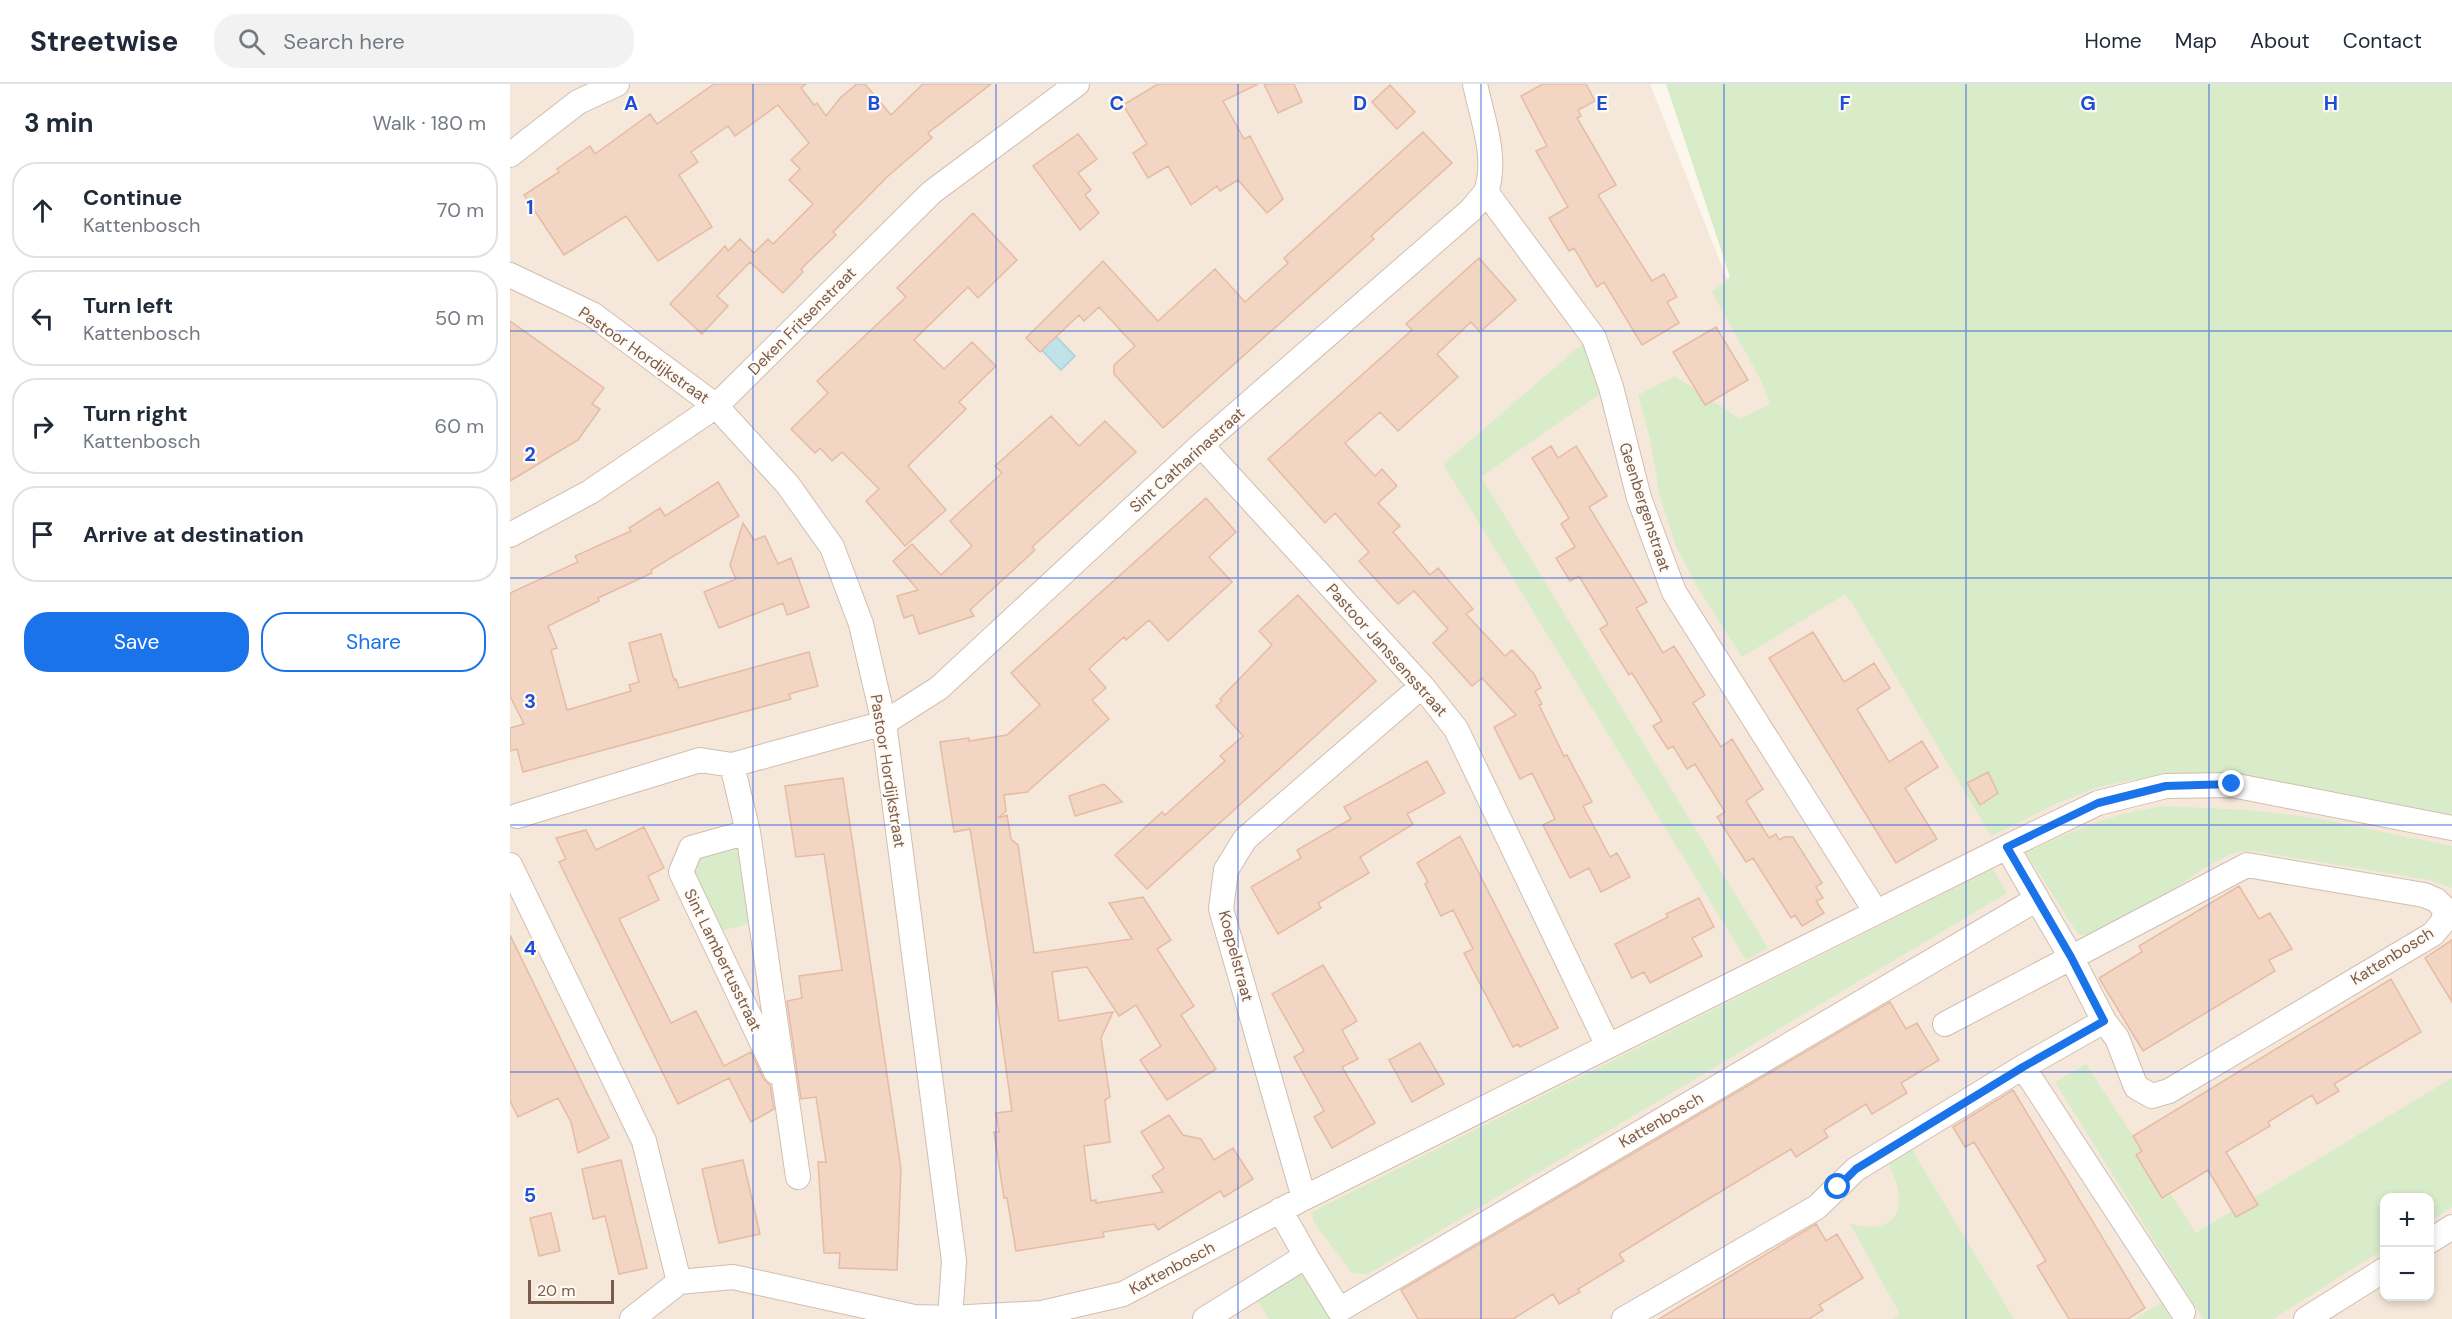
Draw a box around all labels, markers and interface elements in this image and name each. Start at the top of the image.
search box [214,14,634,68]
text: Streetwise [30,23,178,60]
icon: search [235,25,268,58]
text: Search here [283,27,405,56]
text: Home [2084,27,2142,55]
text: Map [2175,27,2217,55]
text: About [2250,27,2310,55]
text: Contact [2343,27,2422,55]
text: A [624,90,638,116]
text: B [868,90,880,116]
text: C [1110,90,1124,116]
text: D [1353,90,1367,116]
text: E [1596,90,1608,116]
text: F [1839,90,1851,116]
text: G [2080,90,2096,116]
text: H [2324,90,2338,116]
text: 3 min [24,106,93,140]
text: Walk · 180 m [372,110,486,136]
text: Continue [83,183,182,212]
icon: ahead [26,194,59,227]
text: 1 [526,194,534,220]
text: 70 m [437,197,484,223]
text: Kattenbosch [83,212,200,238]
street label: Deken Fritsenstraat [744,263,860,379]
text: Turn left [83,291,173,320]
icon: left [26,302,59,335]
street label: Pastoor Hordijkstraat [574,302,714,408]
text: 50 m [435,305,484,331]
text: Kattenbosch [83,320,200,346]
text: Turn right [83,399,188,428]
street label: Sint Catharinastraat [1125,403,1249,517]
icon: right [26,410,59,443]
text: 60 m [435,413,484,439]
text: Kattenbosch [83,428,200,454]
street label: Geenbergenstraat [1614,440,1676,574]
text: 2 [524,441,536,467]
icon: arrive [26,518,59,551]
text: Arrive at destination [83,520,304,549]
street label: Pastoor Janssensstraat [1322,579,1452,721]
button: Save [24,612,249,672]
button: Share [261,612,486,672]
text: 3 [524,688,536,714]
street label: Pastoor Hordijkstraat [865,693,911,849]
route end [2218,770,2244,796]
street label: Sint Lambertusstraat [679,885,767,1035]
street label: Koepelstraat [1214,908,1258,1004]
street label: Kattenbosch [2347,922,2437,990]
text: 4 [524,935,537,961]
street label: Kattenbosch [1615,1087,1707,1153]
route start [1824,1173,1850,1199]
text: 5 [524,1182,536,1208]
map controls [2380,1193,2434,1301]
button: + [2380,1193,2434,1247]
street label: Kattenbosch [1126,1237,1218,1299]
button: − [2380,1247,2434,1301]
scale bar [528,1277,614,1304]
text: 20 m [537,1280,576,1301]

